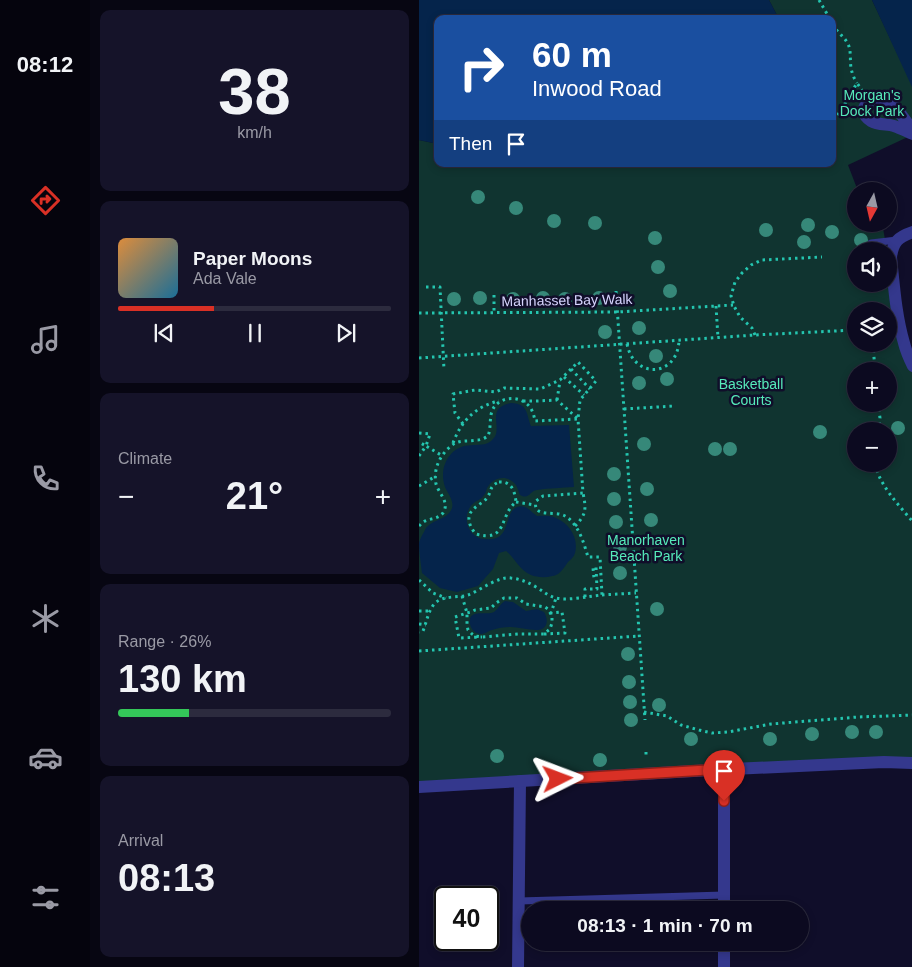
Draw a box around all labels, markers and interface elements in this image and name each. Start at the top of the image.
icon: right [449,35,514,100]
text: 60 m [532,35,612,74]
text: 08:12 [17,52,73,77]
text: 38 [218,55,291,128]
text: Inwood Road [532,76,662,101]
park label: Morgan's Dock Park [840,87,905,119]
text: km/h [237,124,272,141]
icon: arrive [502,130,530,158]
text: Then [449,133,492,154]
north arrow [847,182,897,232]
map controls [847,182,897,472]
icon: directions [28,183,63,218]
button: sound [847,242,897,292]
text: Paper Moons [193,248,312,269]
text: Ada Vale [193,270,257,287]
street label: Manhasset Bay Walk [501,291,634,309]
button: layers [847,302,897,352]
icon: previous [150,319,178,347]
icon: pause [241,319,269,347]
icon: next [332,319,360,347]
icon: music [28,322,63,357]
button: + [847,362,897,412]
park label: Basketball Courts [719,376,783,408]
button: − [847,422,897,472]
text: Climate [118,450,172,467]
icon: phone [28,461,63,496]
text: 21° [226,475,283,517]
text: − [118,481,134,512]
text: + [375,481,391,512]
park label: Manorhaven Beach Park [607,532,685,564]
icon: climate [28,601,63,636]
text: Range · 26% [118,633,211,650]
text: 130 km [118,658,247,700]
icon: car [28,740,63,775]
pin [703,750,745,801]
position arrow [531,752,583,804]
icon: arrive [710,757,738,785]
text: Arrival [118,832,163,849]
text: 08:13 [118,857,215,899]
icon: filters [28,880,63,915]
speed limit sign: 40 [434,886,499,951]
text: 08:13 · 1 min · 70 m [577,915,753,936]

